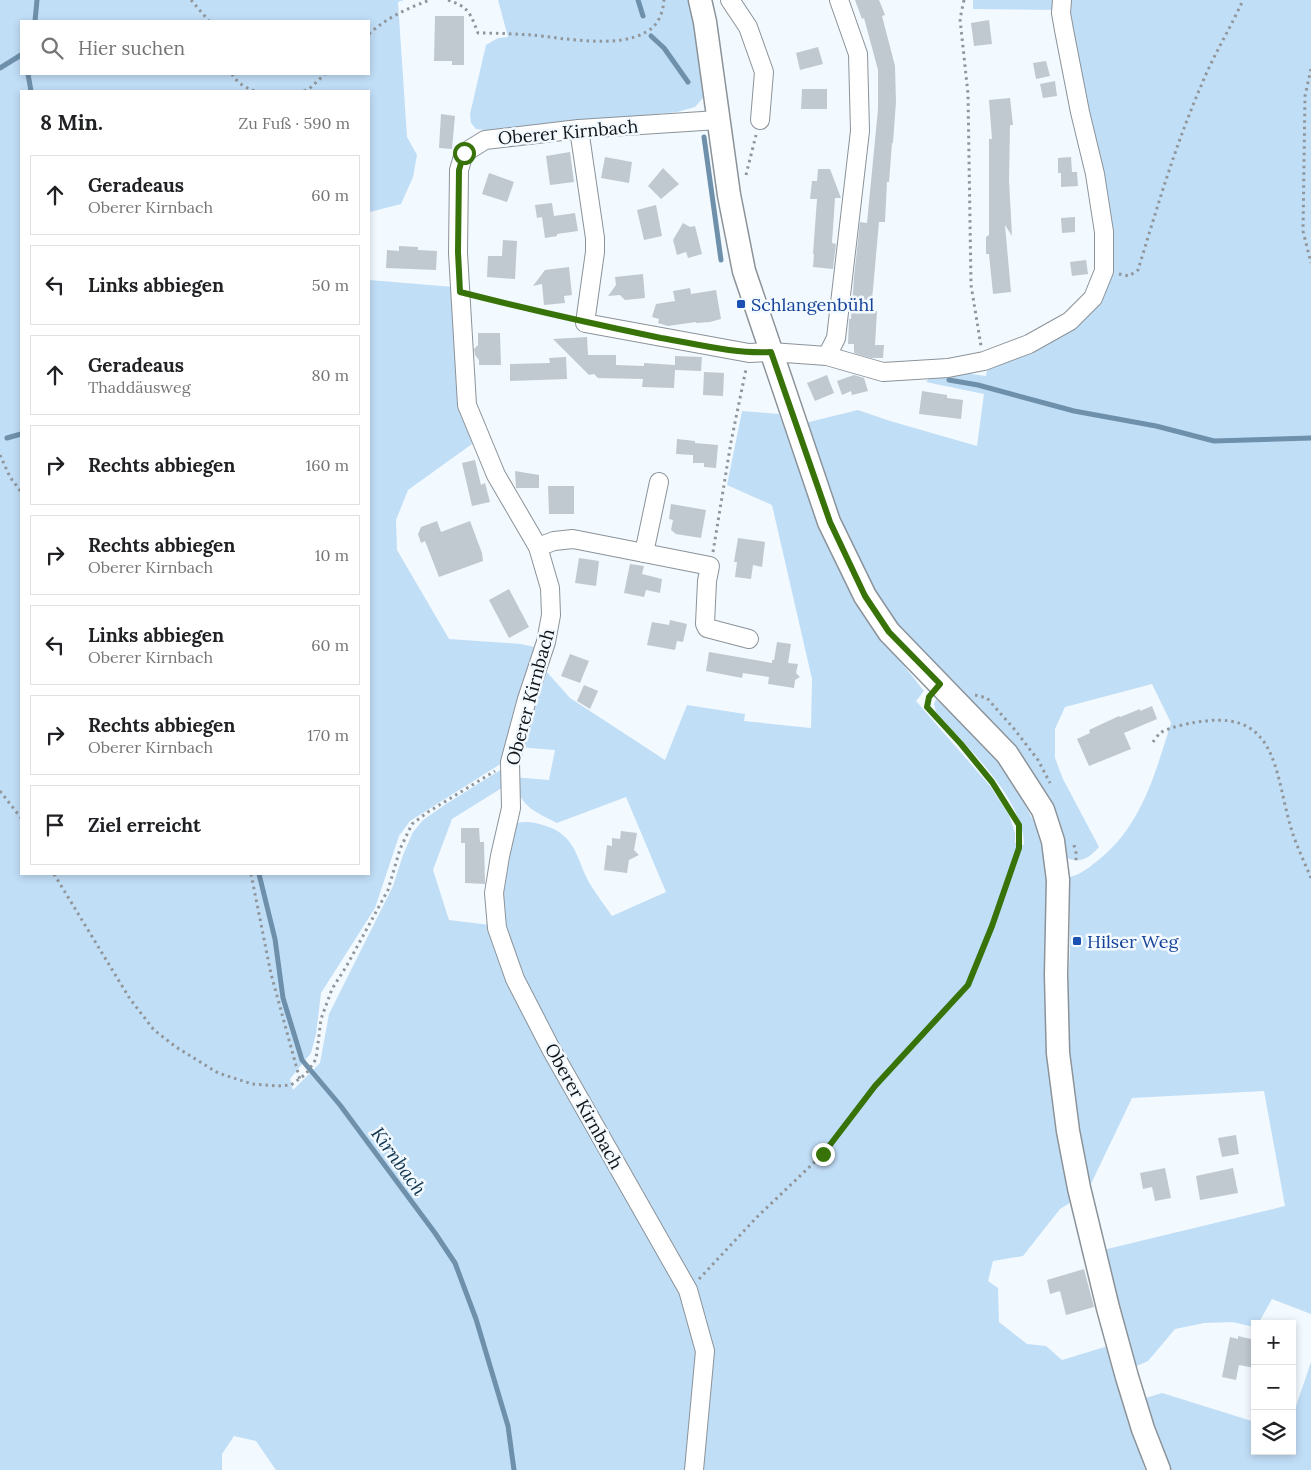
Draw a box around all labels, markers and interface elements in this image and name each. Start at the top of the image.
search box [20,20,370,75]
icon: search [38,34,66,62]
text: Hier suchen [78,36,185,60]
text: 8 Min. [40,109,103,136]
text: Zu Fuß · 590 m [239,113,350,133]
street label: Oberer Kirnbach [497,114,639,150]
route start [453,142,476,165]
text: Geradeaus [88,173,184,197]
icon: ahead [41,181,69,209]
text: 60 m [311,185,349,205]
text: Oberer Kirnbach [88,197,213,217]
icon: left [41,271,69,299]
text: Links abbiegen [88,273,224,297]
text: 50 m [312,275,349,295]
place label: Schlangenbühl [751,293,874,316]
marker: Schlangenbühl [735,298,747,310]
text: Geradeaus [88,353,184,377]
icon: ahead [41,361,69,389]
text: 80 m [312,365,349,385]
text: Thaddäusweg [88,377,190,397]
icon: right [41,451,69,479]
text: Rechts abbiegen [88,453,235,477]
text: 160 m [305,455,349,475]
text: Rechts abbiegen [88,533,235,557]
icon: right [41,541,69,569]
text: 10 m [315,545,349,565]
text: Oberer Kirnbach [88,557,213,577]
text: Links abbiegen [88,623,224,647]
street label: Oberer Kirnbach [501,626,559,768]
icon: left [41,631,69,659]
text: 60 m [311,635,349,655]
text: Oberer Kirnbach [88,647,213,667]
text: Rechts abbiegen [88,713,235,737]
icon: right [41,721,69,749]
text: 170 m [307,725,349,745]
text: Oberer Kirnbach [88,737,213,757]
icon: arrive [41,811,69,839]
text: Ziel erreicht [88,813,201,837]
place label: Hilser Weg [1087,930,1179,953]
marker: Hilser Weg [1071,935,1083,947]
street label: Oberer Kirnbach [540,1039,628,1173]
water label: Kirnbach [366,1122,432,1200]
route end [812,1143,835,1166]
map controls [1251,1320,1296,1455]
button: + [1251,1320,1296,1365]
button: − [1251,1365,1296,1410]
button: layers [1251,1410,1296,1455]

